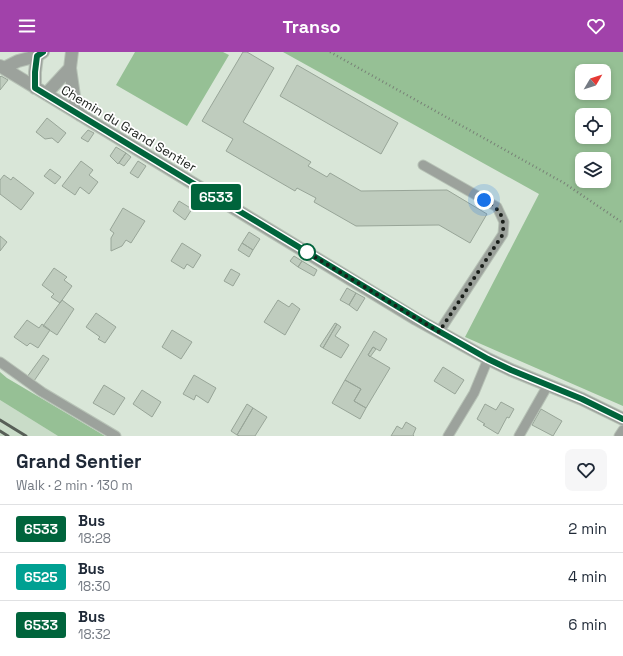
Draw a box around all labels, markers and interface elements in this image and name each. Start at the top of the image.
icon: menu [16,15,38,37]
text: Transo [282,15,341,38]
icon: heart [585,15,607,37]
north arrow [575,64,611,100]
map controls [575,64,611,188]
street label: Chemin du Grand Sentier [58,81,200,176]
button: locate [575,108,611,144]
button: layers [575,152,611,188]
line badge: 6533 [188,184,244,210]
text: 6533 [199,188,233,206]
your location [474,190,494,210]
unlabelled marker [298,243,316,261]
text: Grand Sentier [16,449,142,474]
button: heart [565,449,607,491]
text: Walk · 2 min · 130 m [16,477,133,494]
text: Bus [78,511,105,530]
text: 2 min [568,519,607,538]
text: 6533 [24,520,58,538]
text: 18:28 [78,530,111,547]
text: Bus [78,559,105,578]
text: 4 min [568,567,607,586]
text: 6525 [24,568,58,586]
text: 18:30 [78,578,111,595]
text: Bus [78,607,105,626]
text: 6 min [568,615,607,634]
text: 6533 [24,616,58,634]
text: 18:32 [78,626,111,643]

